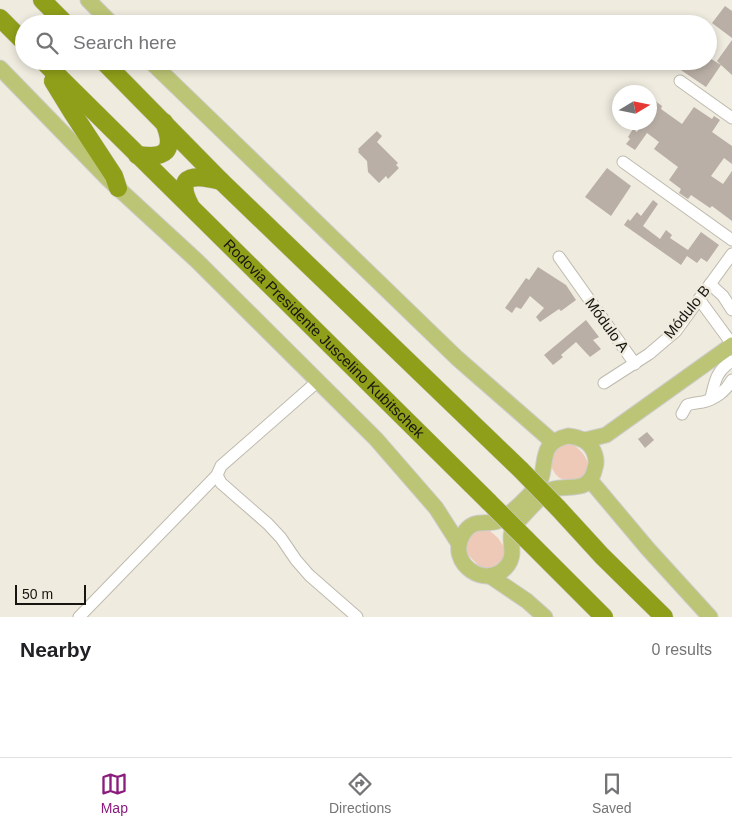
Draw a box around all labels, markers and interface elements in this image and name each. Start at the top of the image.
search box [15,15,717,70]
icon: search [33,29,61,57]
text: Search here [73,32,177,53]
north arrow [612,85,657,130]
street label: Rodovia Presidente Juscelino Kubitschek [220,236,428,442]
street label: Módulo B [660,282,713,342]
street label: Módulo A [582,294,633,355]
scale bar [15,582,86,605]
text: 50 m [22,586,53,602]
text: Nearby [20,638,91,661]
text: 0 results [652,641,712,658]
tab: Map [100,770,128,816]
tab: Directions [329,770,391,816]
tab: Saved [592,770,632,816]

